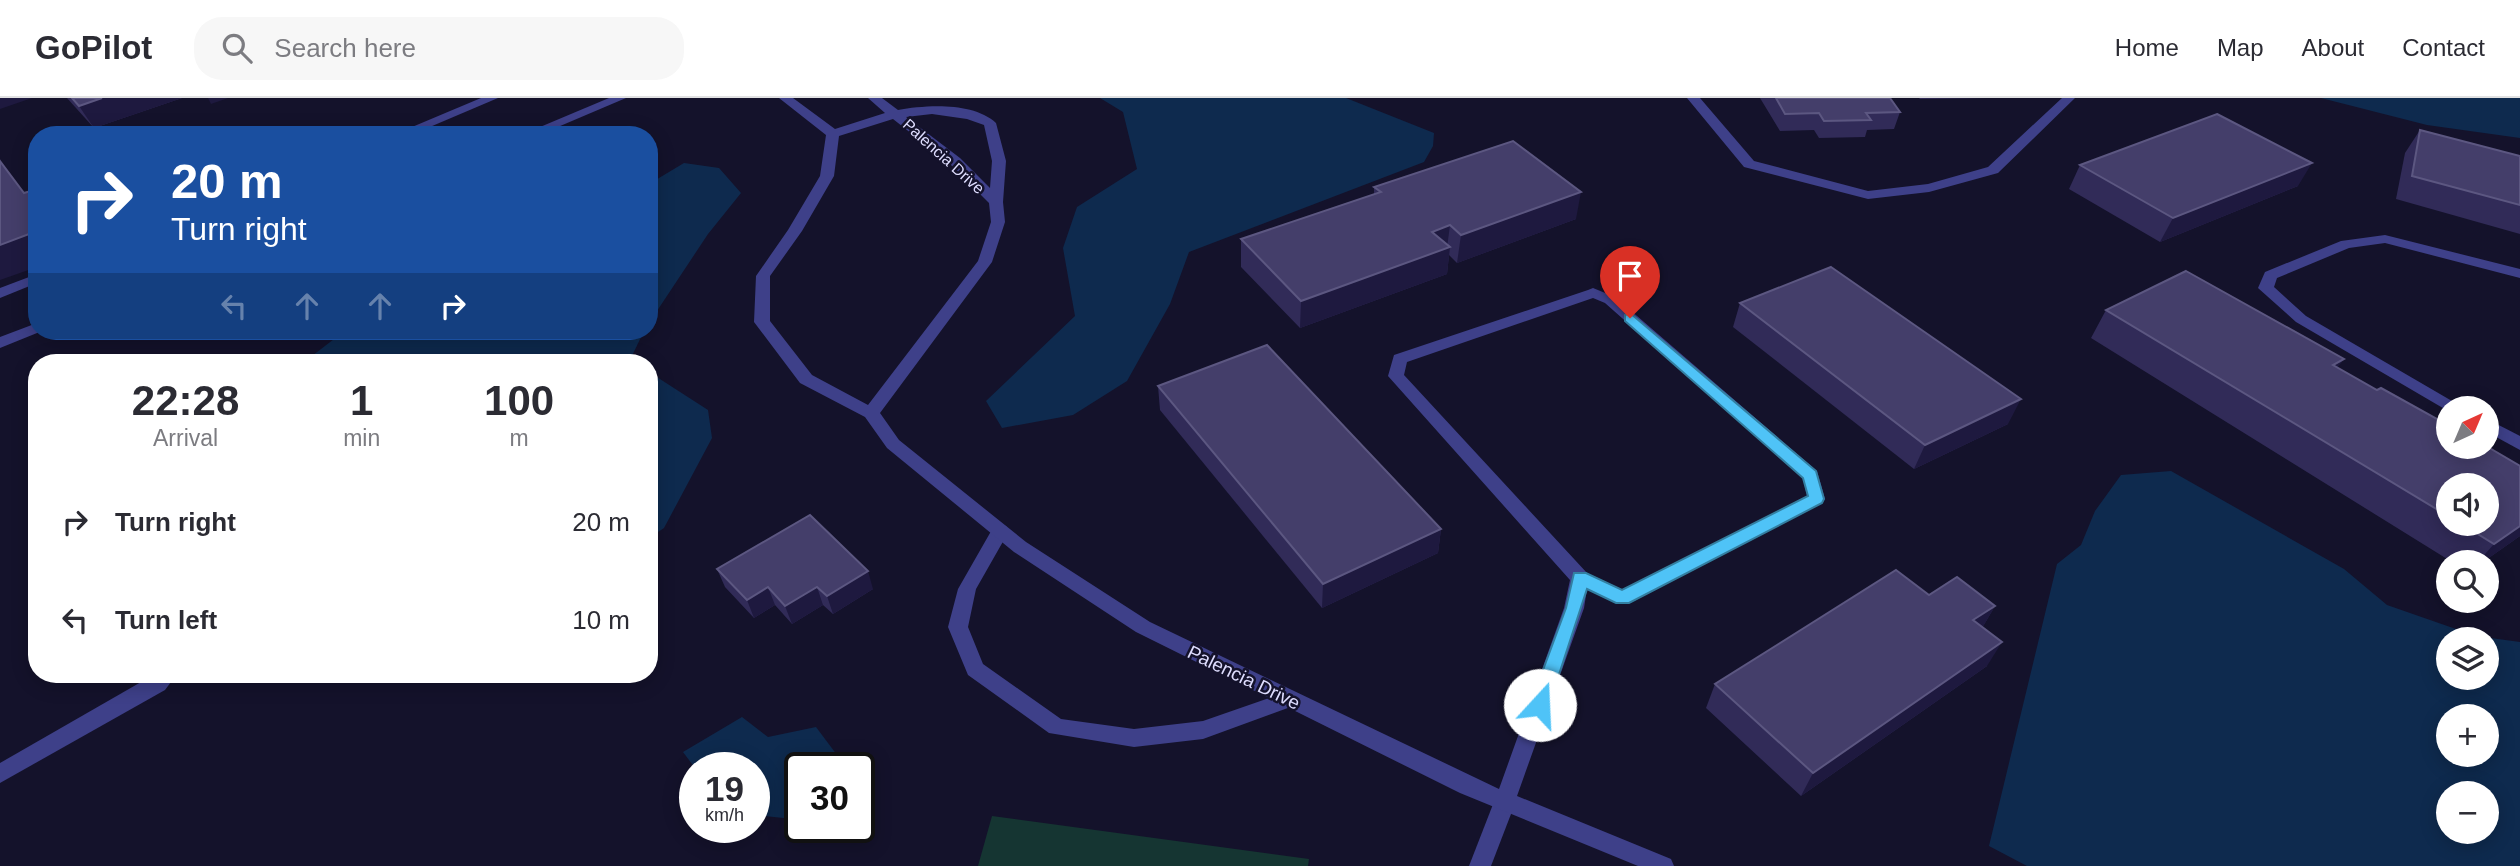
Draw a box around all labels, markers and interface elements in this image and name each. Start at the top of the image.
search box [194,17,684,80]
text: GoPilot [35,29,152,66]
icon: search [218,29,256,67]
text: Search here [274,33,416,63]
text: Home [2115,34,2179,61]
text: Map [2217,34,2264,61]
text: About [2302,34,2364,61]
text: Contact [2402,34,2485,61]
street label: Palencia Drive [900,116,988,197]
icon: right [56,154,147,245]
text: 20 m [171,154,283,208]
text: Turn right [171,211,307,247]
pin [1600,246,1660,318]
icon: arrive [1611,257,1649,295]
icon: left [215,287,253,325]
icon: ahead [288,287,326,325]
icon: ahead [361,287,399,325]
icon: right [434,287,472,325]
text: 22:28 [132,377,239,424]
text: 1 [350,377,373,424]
text: 100 [484,377,554,424]
north arrow [2436,396,2499,458]
map controls [2436,396,2499,844]
text: Arrival [153,425,218,451]
text: min [343,425,380,451]
text: m [510,425,529,451]
button: sound [2436,473,2499,536]
icon: right [56,503,94,541]
text: Turn right [115,507,236,537]
text: 20 m [572,507,630,537]
button: search [2436,550,2499,613]
icon: left [56,601,94,639]
text: Turn left [115,605,217,635]
text: 10 m [572,605,630,635]
button: layers [2436,627,2499,690]
street label: Palencia Drive [1184,641,1303,714]
position arrow [1503,668,1577,742]
button: + [2436,704,2499,767]
speed limit sign: 30 [784,752,875,843]
text: 19 [705,769,744,808]
button: − [2436,781,2499,844]
text: km/h [705,805,744,825]

